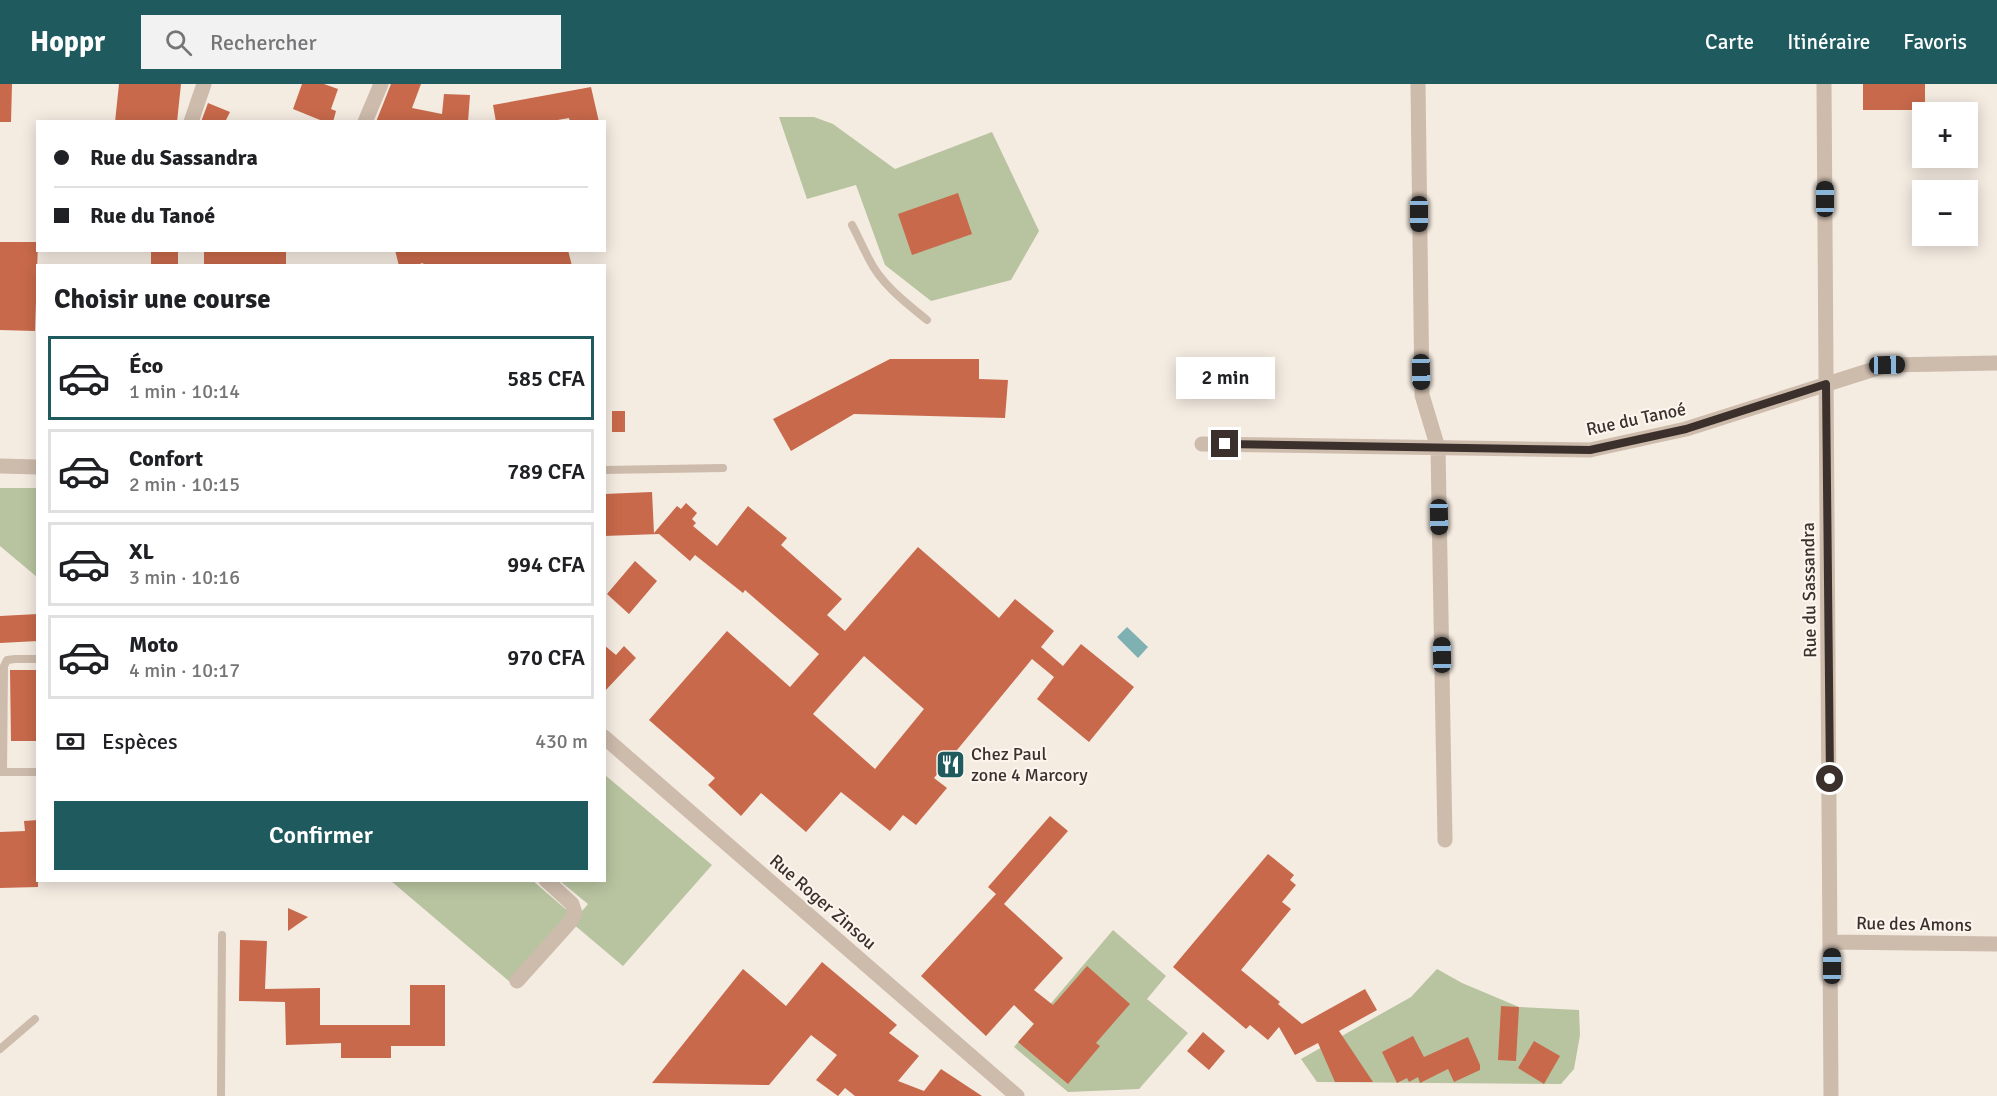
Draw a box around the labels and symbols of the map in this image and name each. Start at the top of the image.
car [1816,181,1834,217]
car [1410,196,1428,232]
car [1412,354,1430,390]
car [1869,356,1905,374]
callout: 2 min [1176,357,1274,399]
street label: Rue du Tanoé [1584,398,1688,440]
route end [1211,430,1238,457]
car [1430,499,1448,535]
street label: Rue du Sassandra [1797,522,1821,658]
car [1433,637,1451,673]
place label: Chez Paul zone 4 Marcory [971,743,1088,786]
restaurant icon: Chez Paul zone 4 Marcory [934,748,966,780]
route start [1816,765,1843,792]
street label: Rue Roger Zinsou [765,850,881,954]
street label: Rue des Amons [1856,912,1972,936]
car [1823,948,1841,984]

